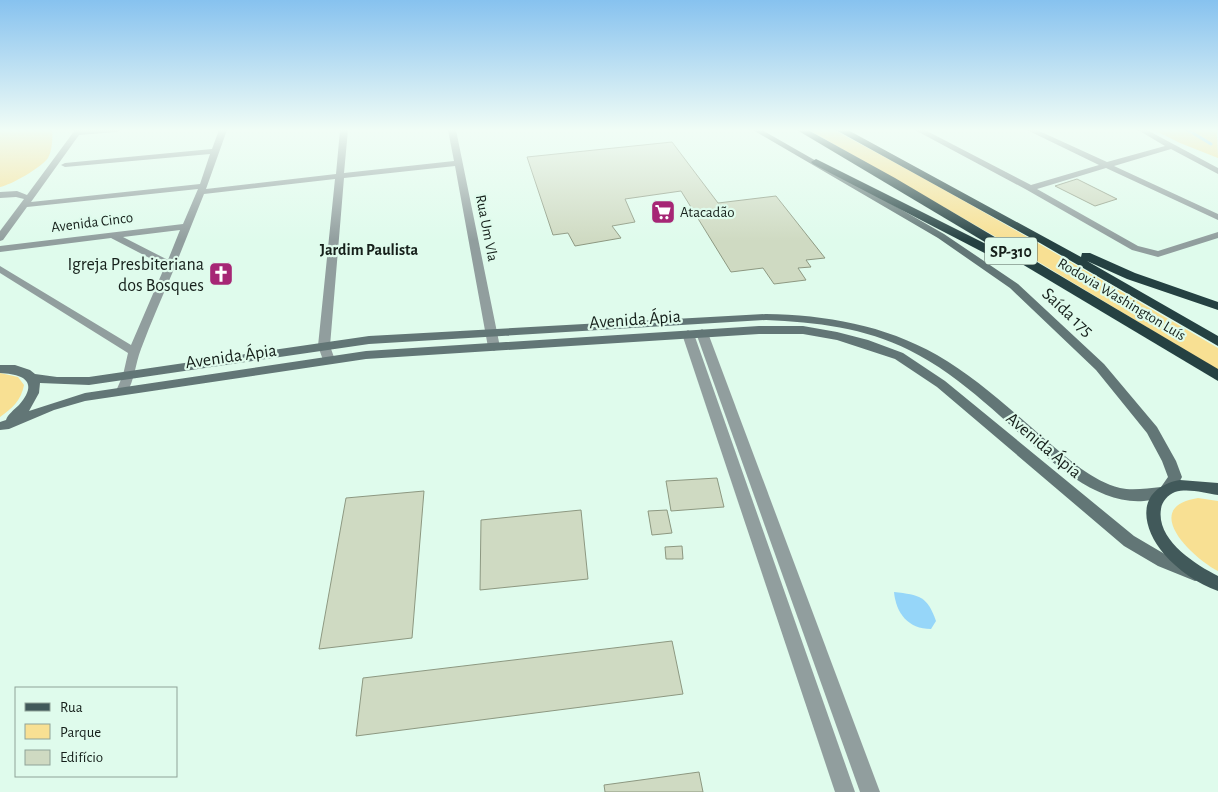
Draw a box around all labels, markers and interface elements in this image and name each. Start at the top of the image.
street label: Rua Um Vla [473,193,500,263]
supermarket icon: Atacadão [650,199,676,225]
place label: Atacadão [680,205,735,220]
street label: Avenida Cinco [50,210,134,235]
road number: SP-310 [985,238,1037,264]
district label: Jardim Paulista [320,242,418,258]
street label: Rodovia Washington Luís [1055,255,1188,343]
place label: Igreja Presbiteriana dos Bosques [68,256,204,295]
church icon: Igreja Presbiteriana dos Bosques [208,261,234,287]
street label: Saída 175 [1038,285,1096,341]
street label: Avenida Ápia [588,305,682,332]
street label: Avenida Ápia [184,339,278,372]
street label: Avenida Ápia [1002,407,1086,482]
legend [15,687,178,777]
text: Rua [60,700,83,715]
text: Parque [60,725,101,740]
text: Edifício [60,750,103,765]

